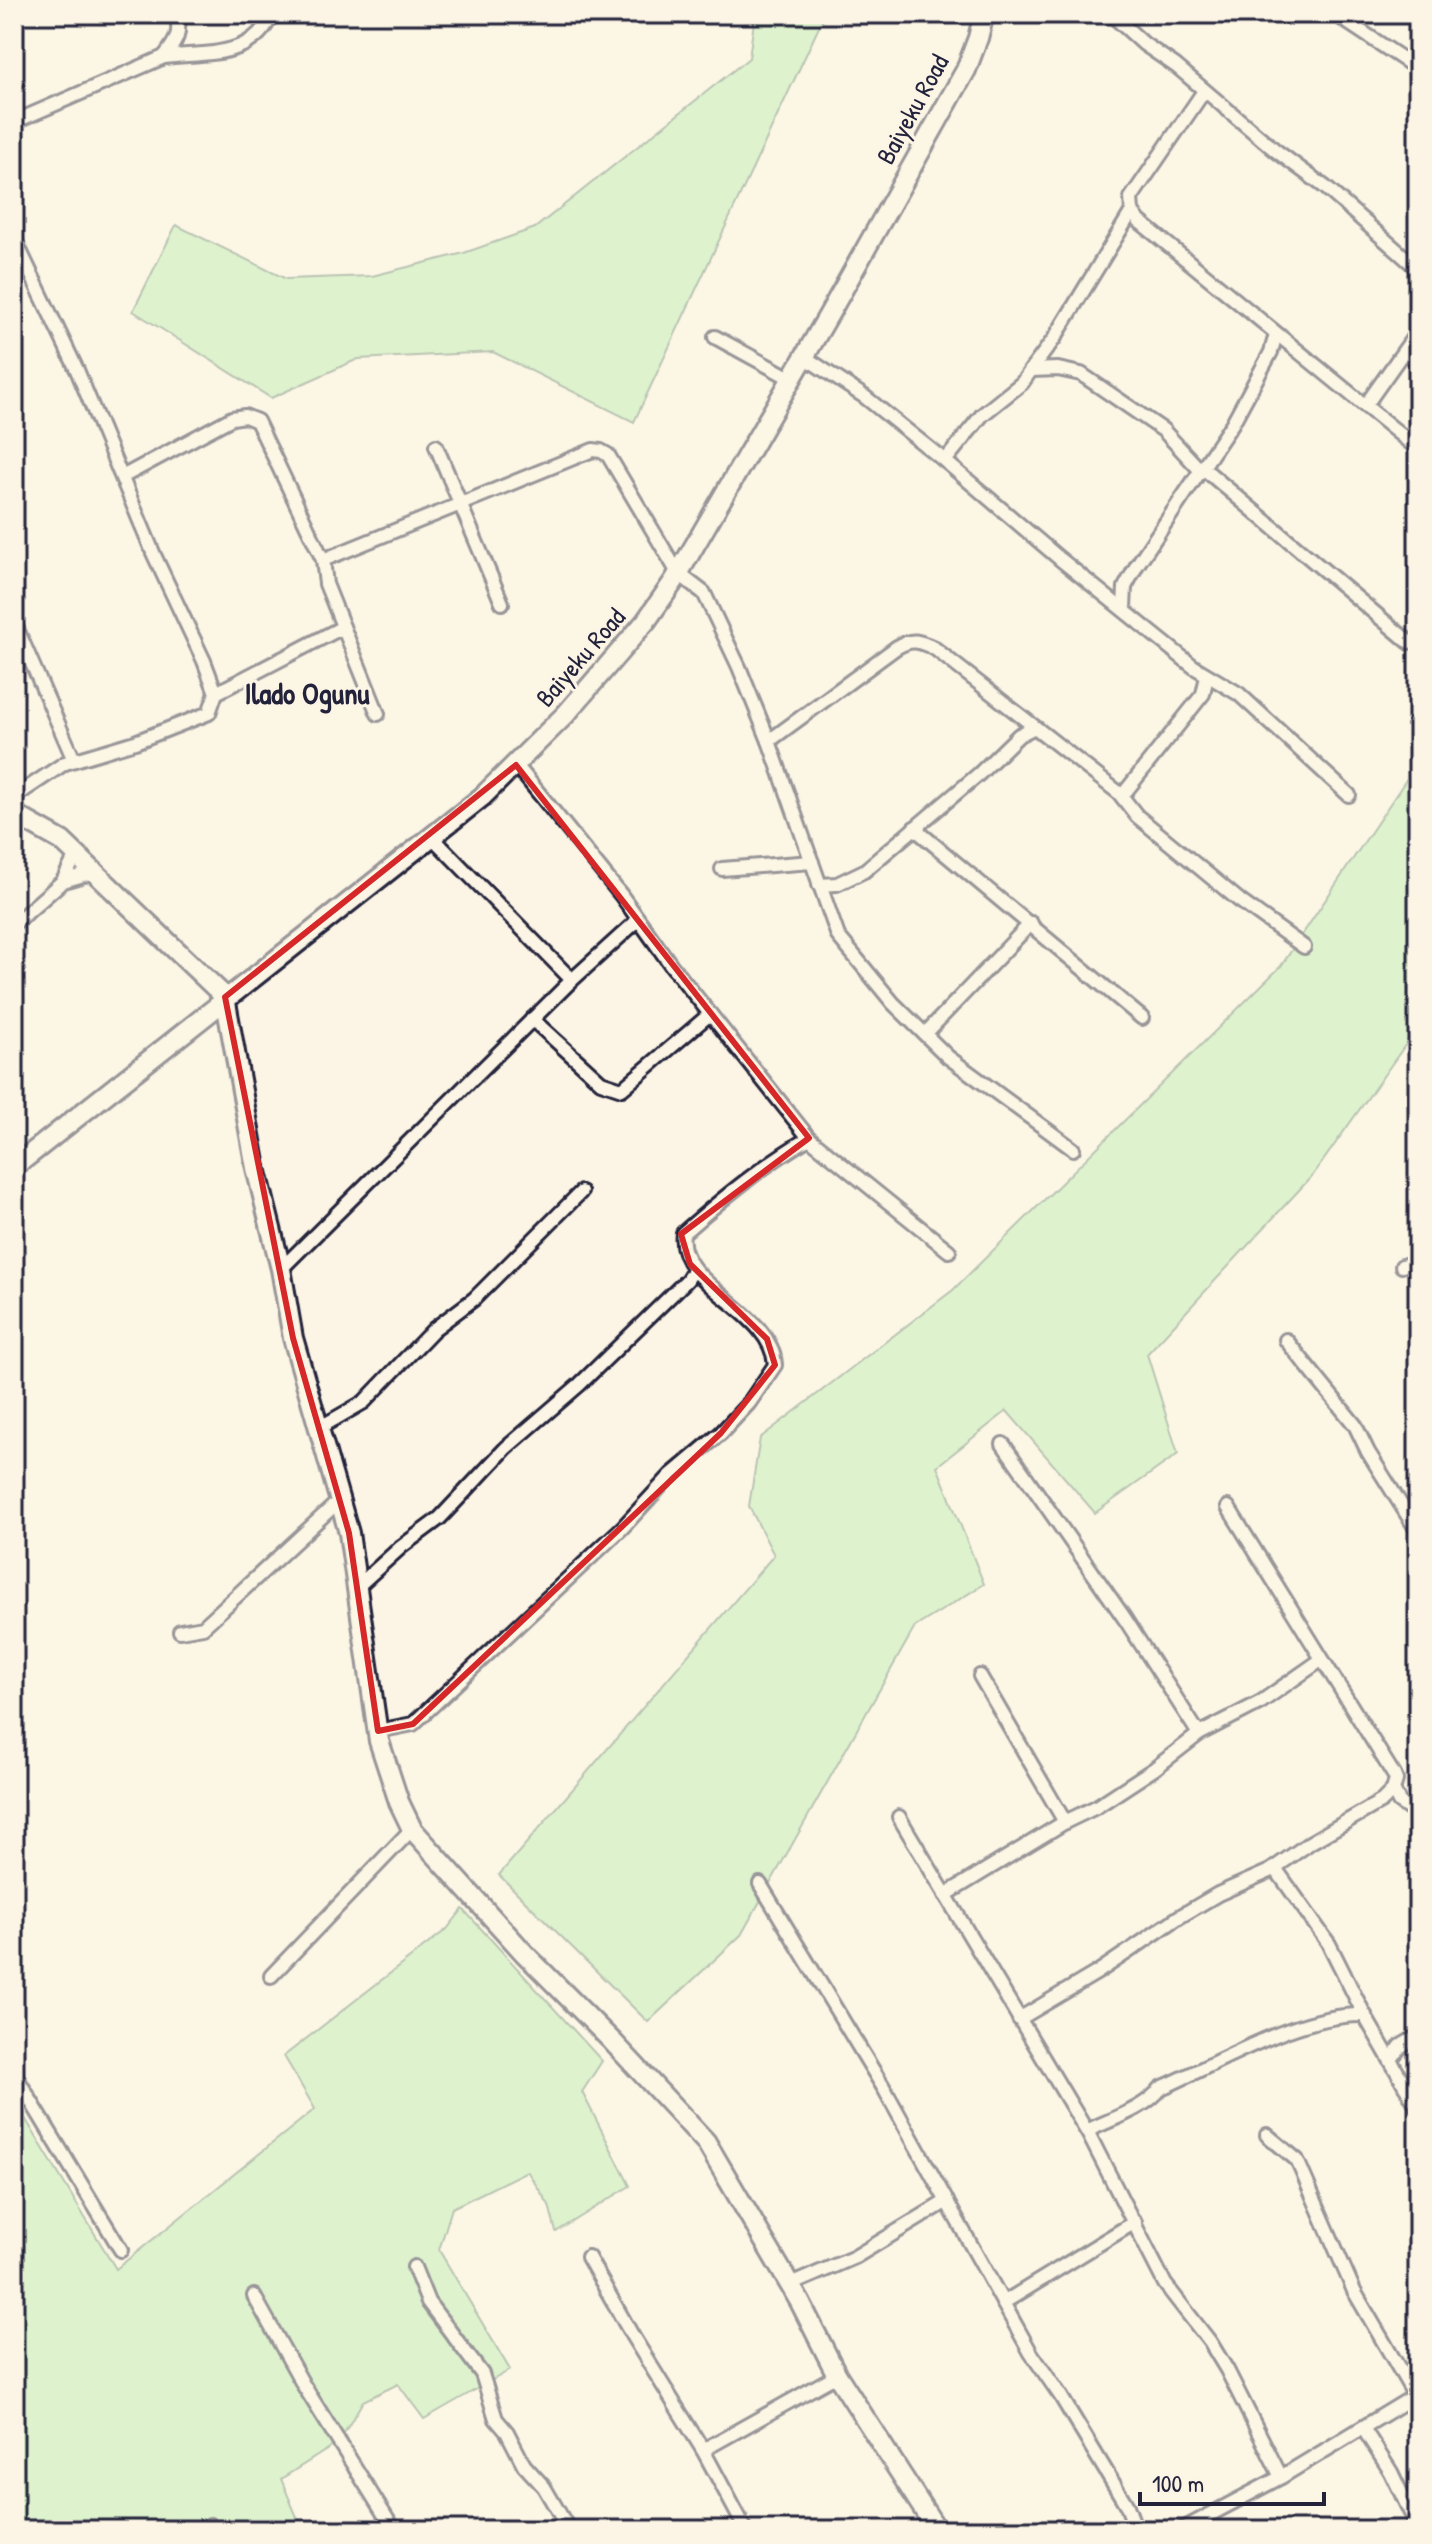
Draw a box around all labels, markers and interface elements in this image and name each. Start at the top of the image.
street label: Baiyeku Road [868,48,956,170]
street label: Baiyeku Road [527,600,633,714]
district label: Ilado Ogunu [244,673,370,714]
scale bar [1140,2456,1324,2506]
text: 100 m [1152,2467,1204,2499]

